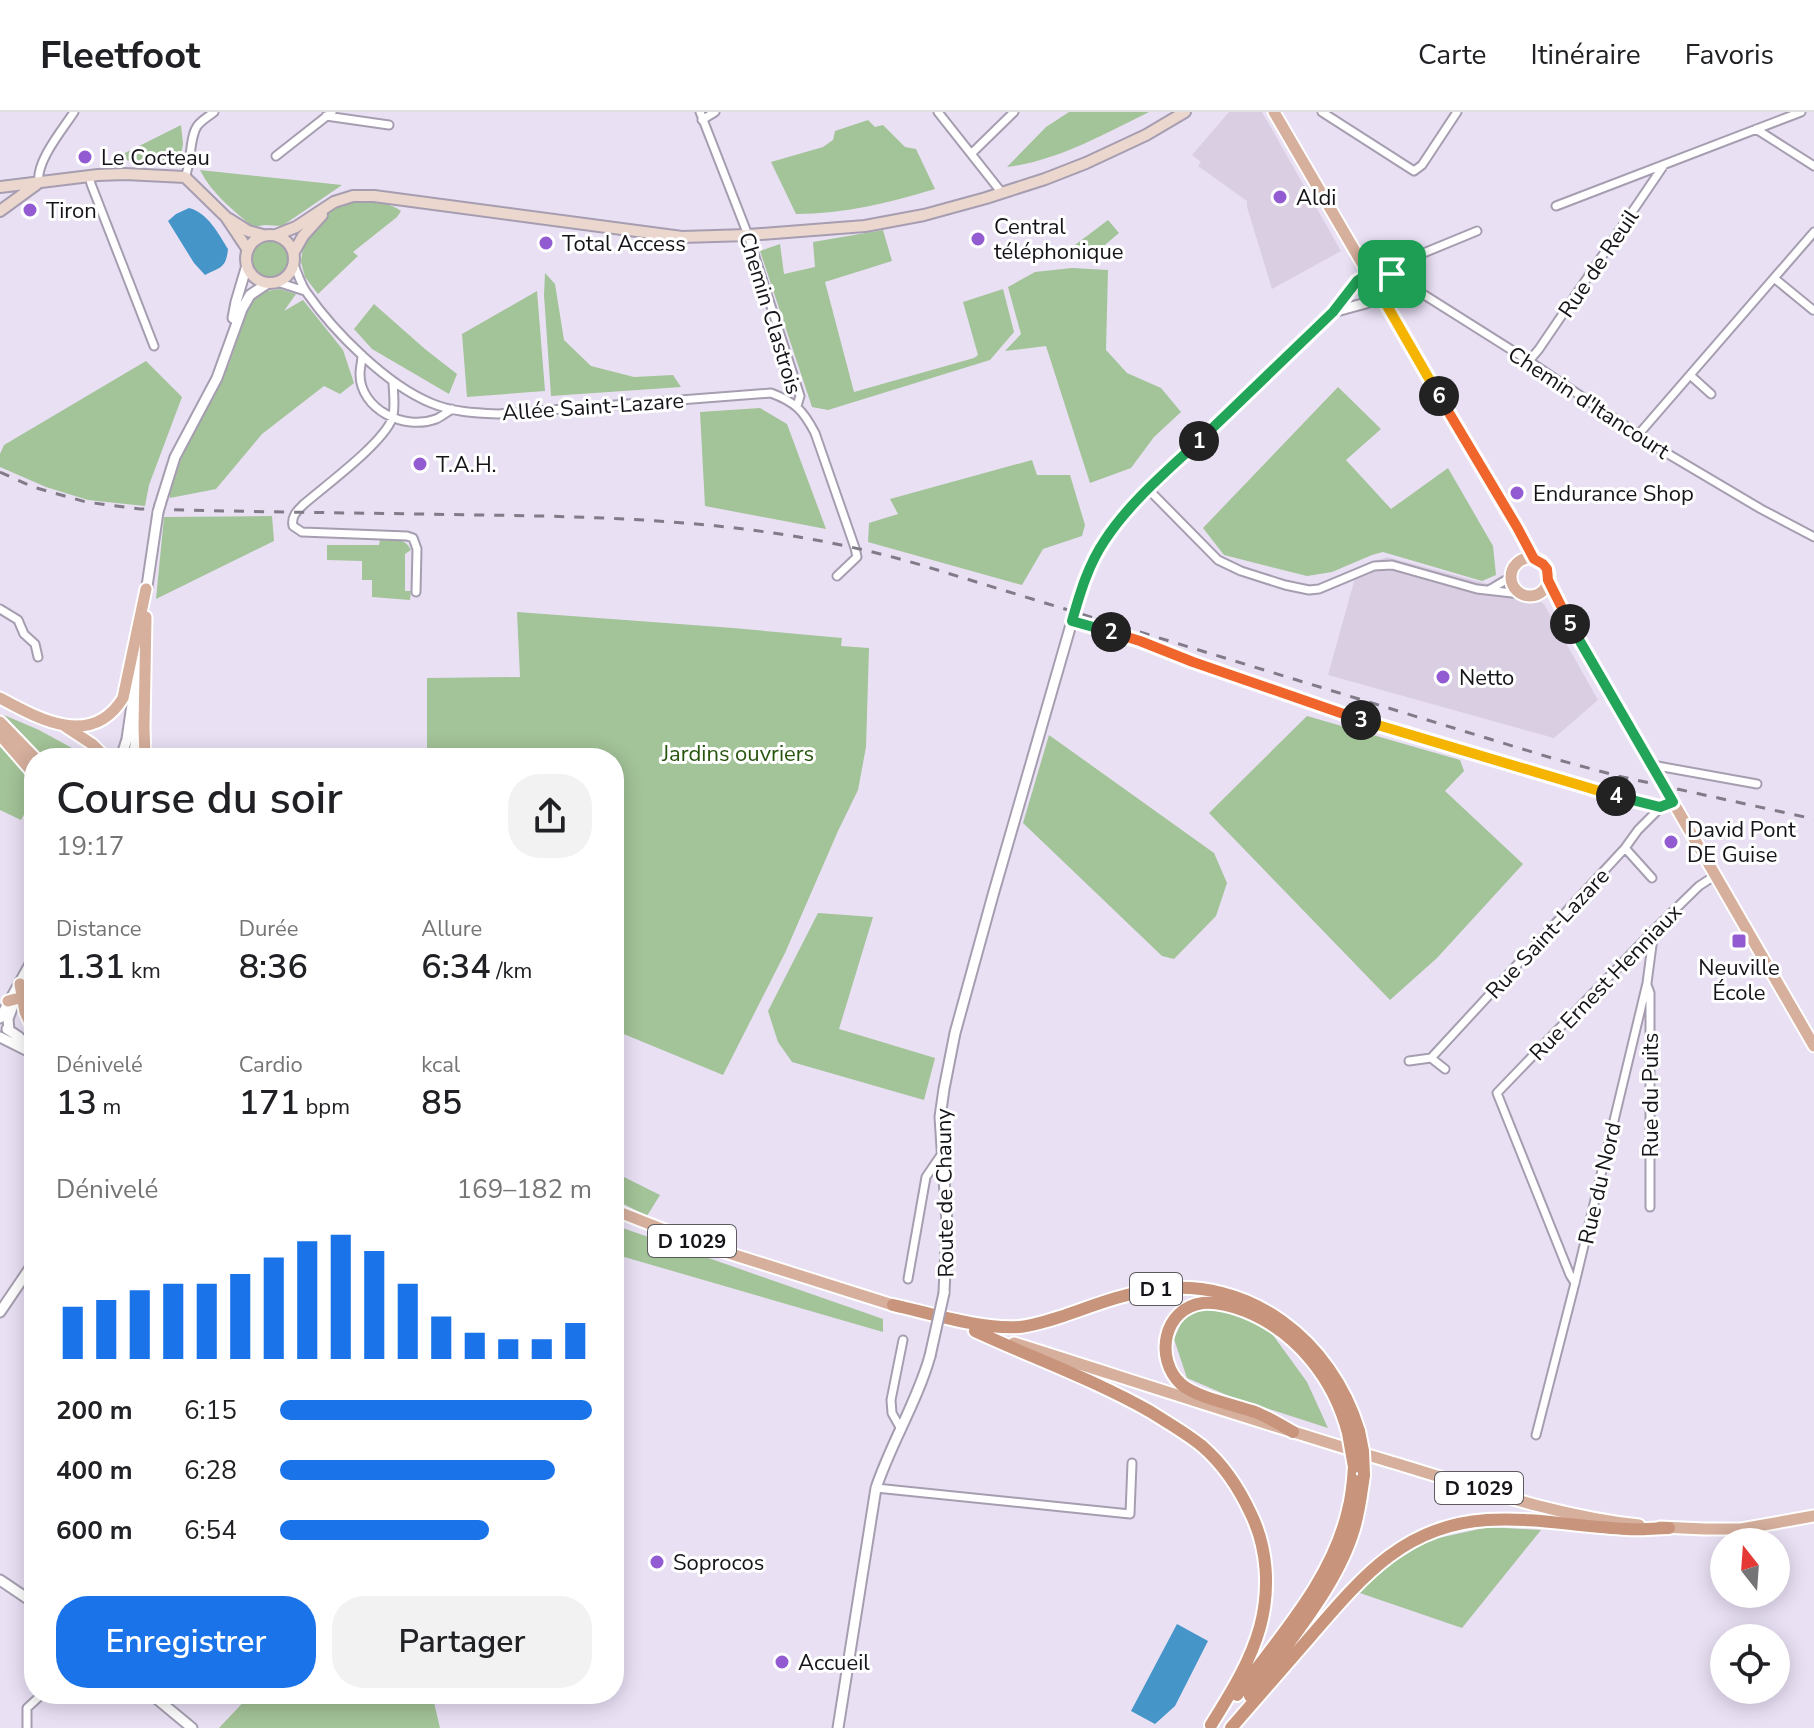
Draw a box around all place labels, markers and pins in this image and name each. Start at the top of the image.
place label: Le Cocteau [101,143,210,173]
marker: Le Cocteau [76,148,94,166]
place label: Aldi [1296,183,1336,213]
marker: Aldi [1271,188,1289,206]
place label: Tiron [46,196,97,226]
marker: Tiron [21,201,39,219]
place label: Central téléphonique [994,212,1123,267]
place label: Total Access [562,229,686,259]
marker: Central téléphonique [969,230,987,248]
marker: Total Access [537,234,555,252]
pin [1358,240,1426,308]
pin: 6 [1419,376,1459,416]
pin: 1 [1179,421,1219,461]
place label: T.A.H. [436,450,497,480]
marker: T.A.H. [411,455,429,473]
place label: Endurance Shop [1533,479,1694,509]
marker: Endurance Shop [1508,484,1526,502]
pin: 5 [1550,604,1590,644]
pin: 2 [1091,612,1131,652]
place label: Netto [1459,663,1514,693]
marker: Netto [1434,668,1452,686]
pin: 3 [1341,700,1381,740]
pin: 4 [1596,776,1636,816]
place label: David Pont DE Guise [1687,815,1796,870]
marker: David Pont DE Guise [1662,833,1680,851]
marker: Neuville École [1730,932,1748,950]
place label: Neuville École [1698,953,1780,1008]
place label: Soprocos [673,1548,764,1578]
marker: Soprocos [648,1553,666,1571]
place label: Accueil [798,1648,870,1678]
marker: Accueil [773,1653,791,1671]

